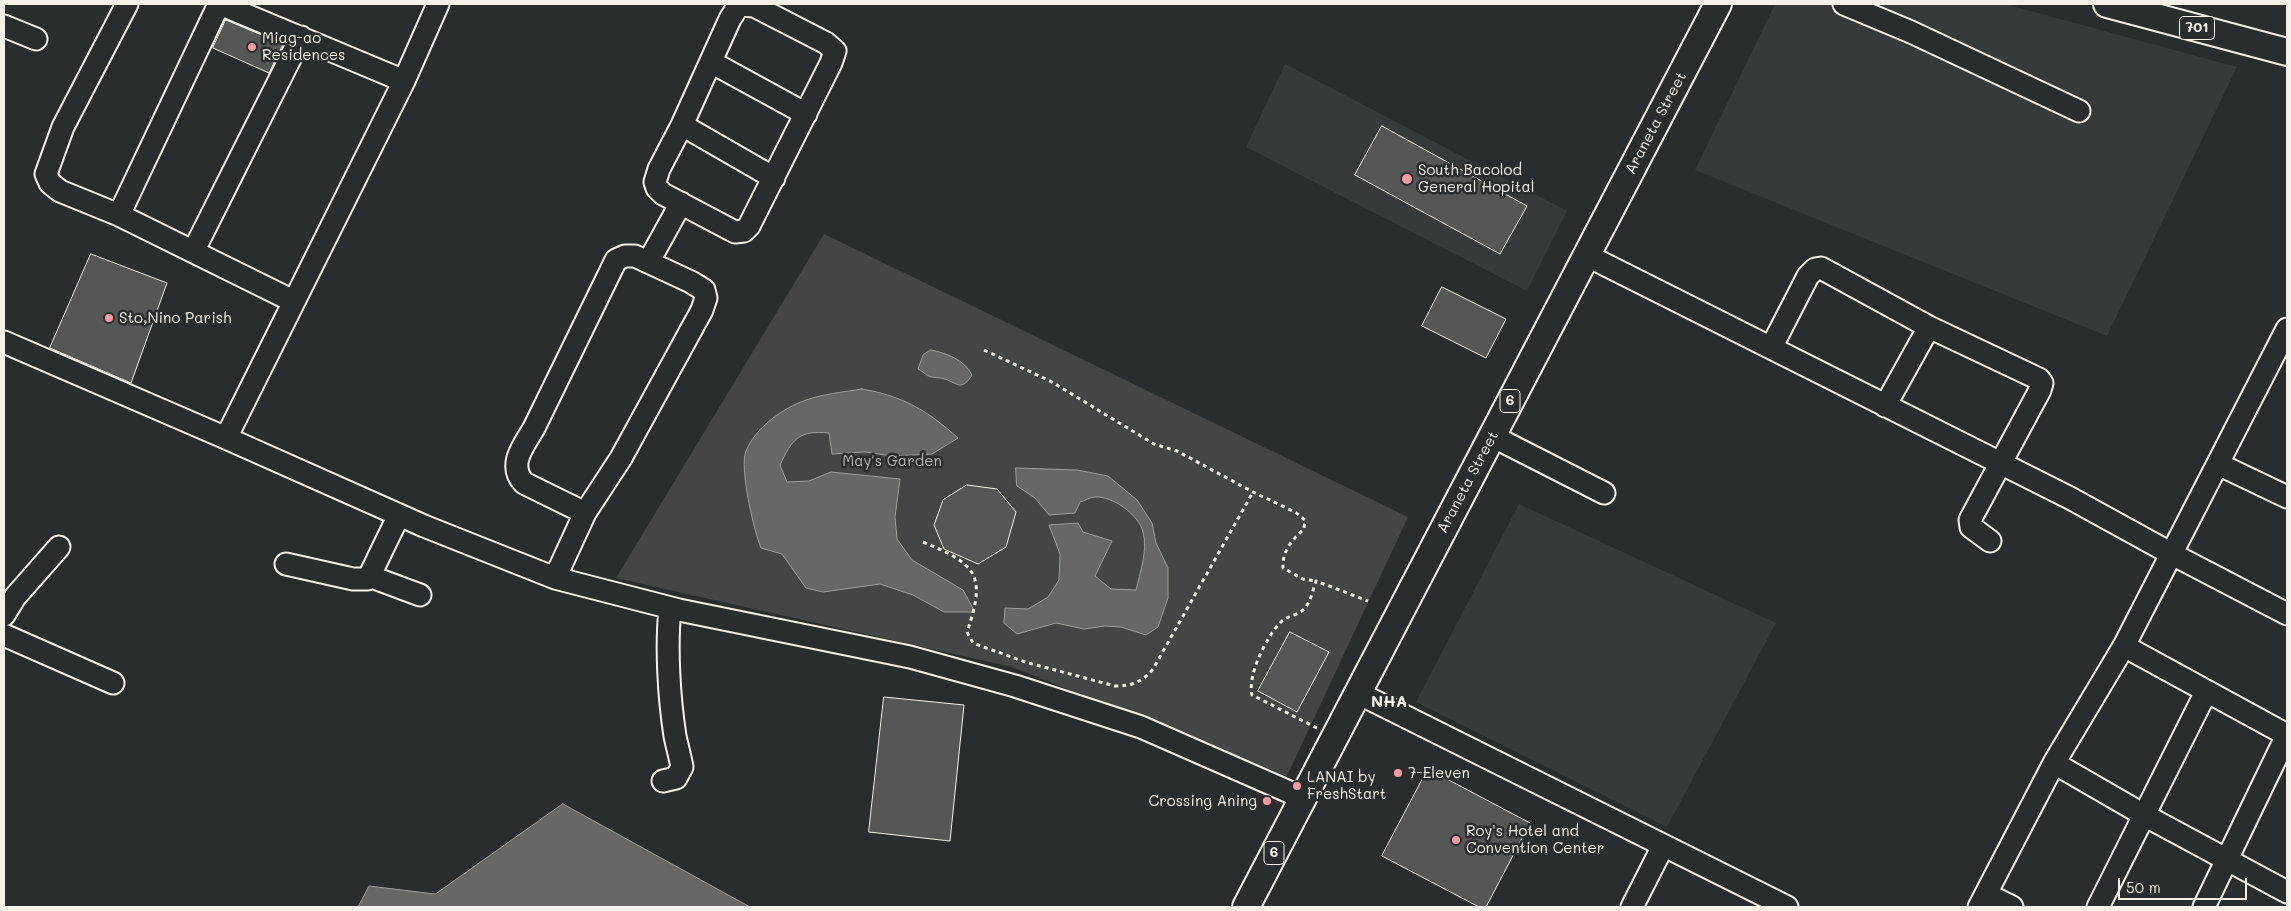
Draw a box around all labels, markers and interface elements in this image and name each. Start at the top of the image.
road number: 701 [2180,16,2214,40]
place label: Miag-ao Residences [262,29,345,64]
marker: Miag-ao Residences [246,41,258,53]
street label: Araneta Street [1621,69,1691,177]
place label: South Bacolod General Hopital [1418,161,1535,196]
marker: South Bacolod General Hopital [1400,172,1414,186]
place label: Sto,Nino Parish [119,309,231,327]
marker: Sto,Nino Parish [103,312,115,324]
road number: 6 [1500,390,1520,412]
street label: Araneta Street [1433,428,1503,536]
park label: May's Garden [842,452,942,470]
district label: NHA [1371,692,1407,712]
place label: 7-Eleven [1408,764,1470,782]
marker: 7-Eleven [1392,767,1404,779]
place label: LANAI by FreshStart [1307,768,1386,803]
marker: LANAI by FreshStart [1291,780,1303,792]
place label: Crossing Aning [1149,792,1257,810]
marker: Crossing Aning [1261,795,1273,807]
place label: Roy's Hotel and Convention Center [1466,822,1604,857]
marker: Roy's Hotel and Convention Center [1450,834,1462,846]
road number: 6 [1264,841,1284,864]
scale bar [2121,868,2250,900]
text: 50 m [2126,877,2161,897]

